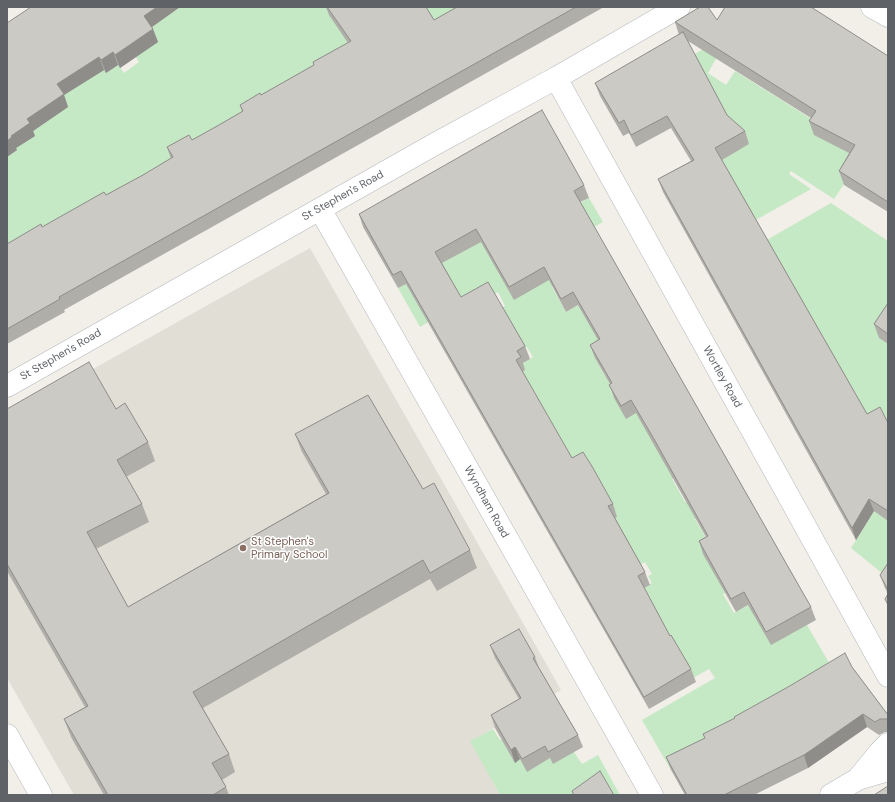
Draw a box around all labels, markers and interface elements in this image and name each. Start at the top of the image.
street label: St Stephen's Road [300,168,386,224]
street label: St Stephen's Road [18,326,104,384]
street label: Wortley Road [700,344,744,410]
street label: Wyndham Road [461,464,511,540]
place label: St Stephen's Primary School [251,535,327,561]
marker: St Stephen's Primary School [238,543,248,553]

